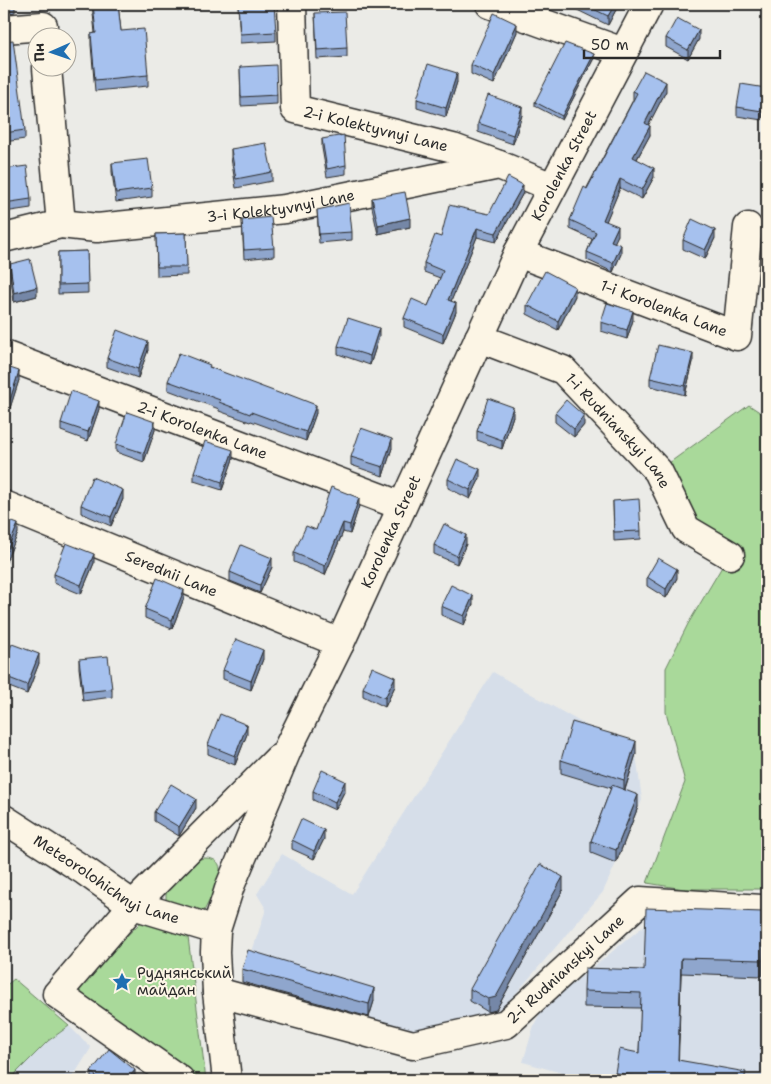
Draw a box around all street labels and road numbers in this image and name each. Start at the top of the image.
street label: 2-i Kolektyvnyi Lane [301,101,450,156]
street label: Korolenka Street [527,107,601,224]
street label: 3-i Kolektyvnyi Lane [206,185,356,227]
street label: 1-i Korolenka Lane [598,275,730,341]
street label: 1-i Rudnianskyi Lane [561,369,675,492]
street label: 2-i Korolenka Lane [134,396,270,464]
street label: Korolenka Street [356,472,425,591]
street label: Serednii Lane [122,546,221,602]
street label: Meteorolohichnyi Lane [30,830,182,928]
street label: 2-i Rudnianskyi Lane [502,910,628,1029]

